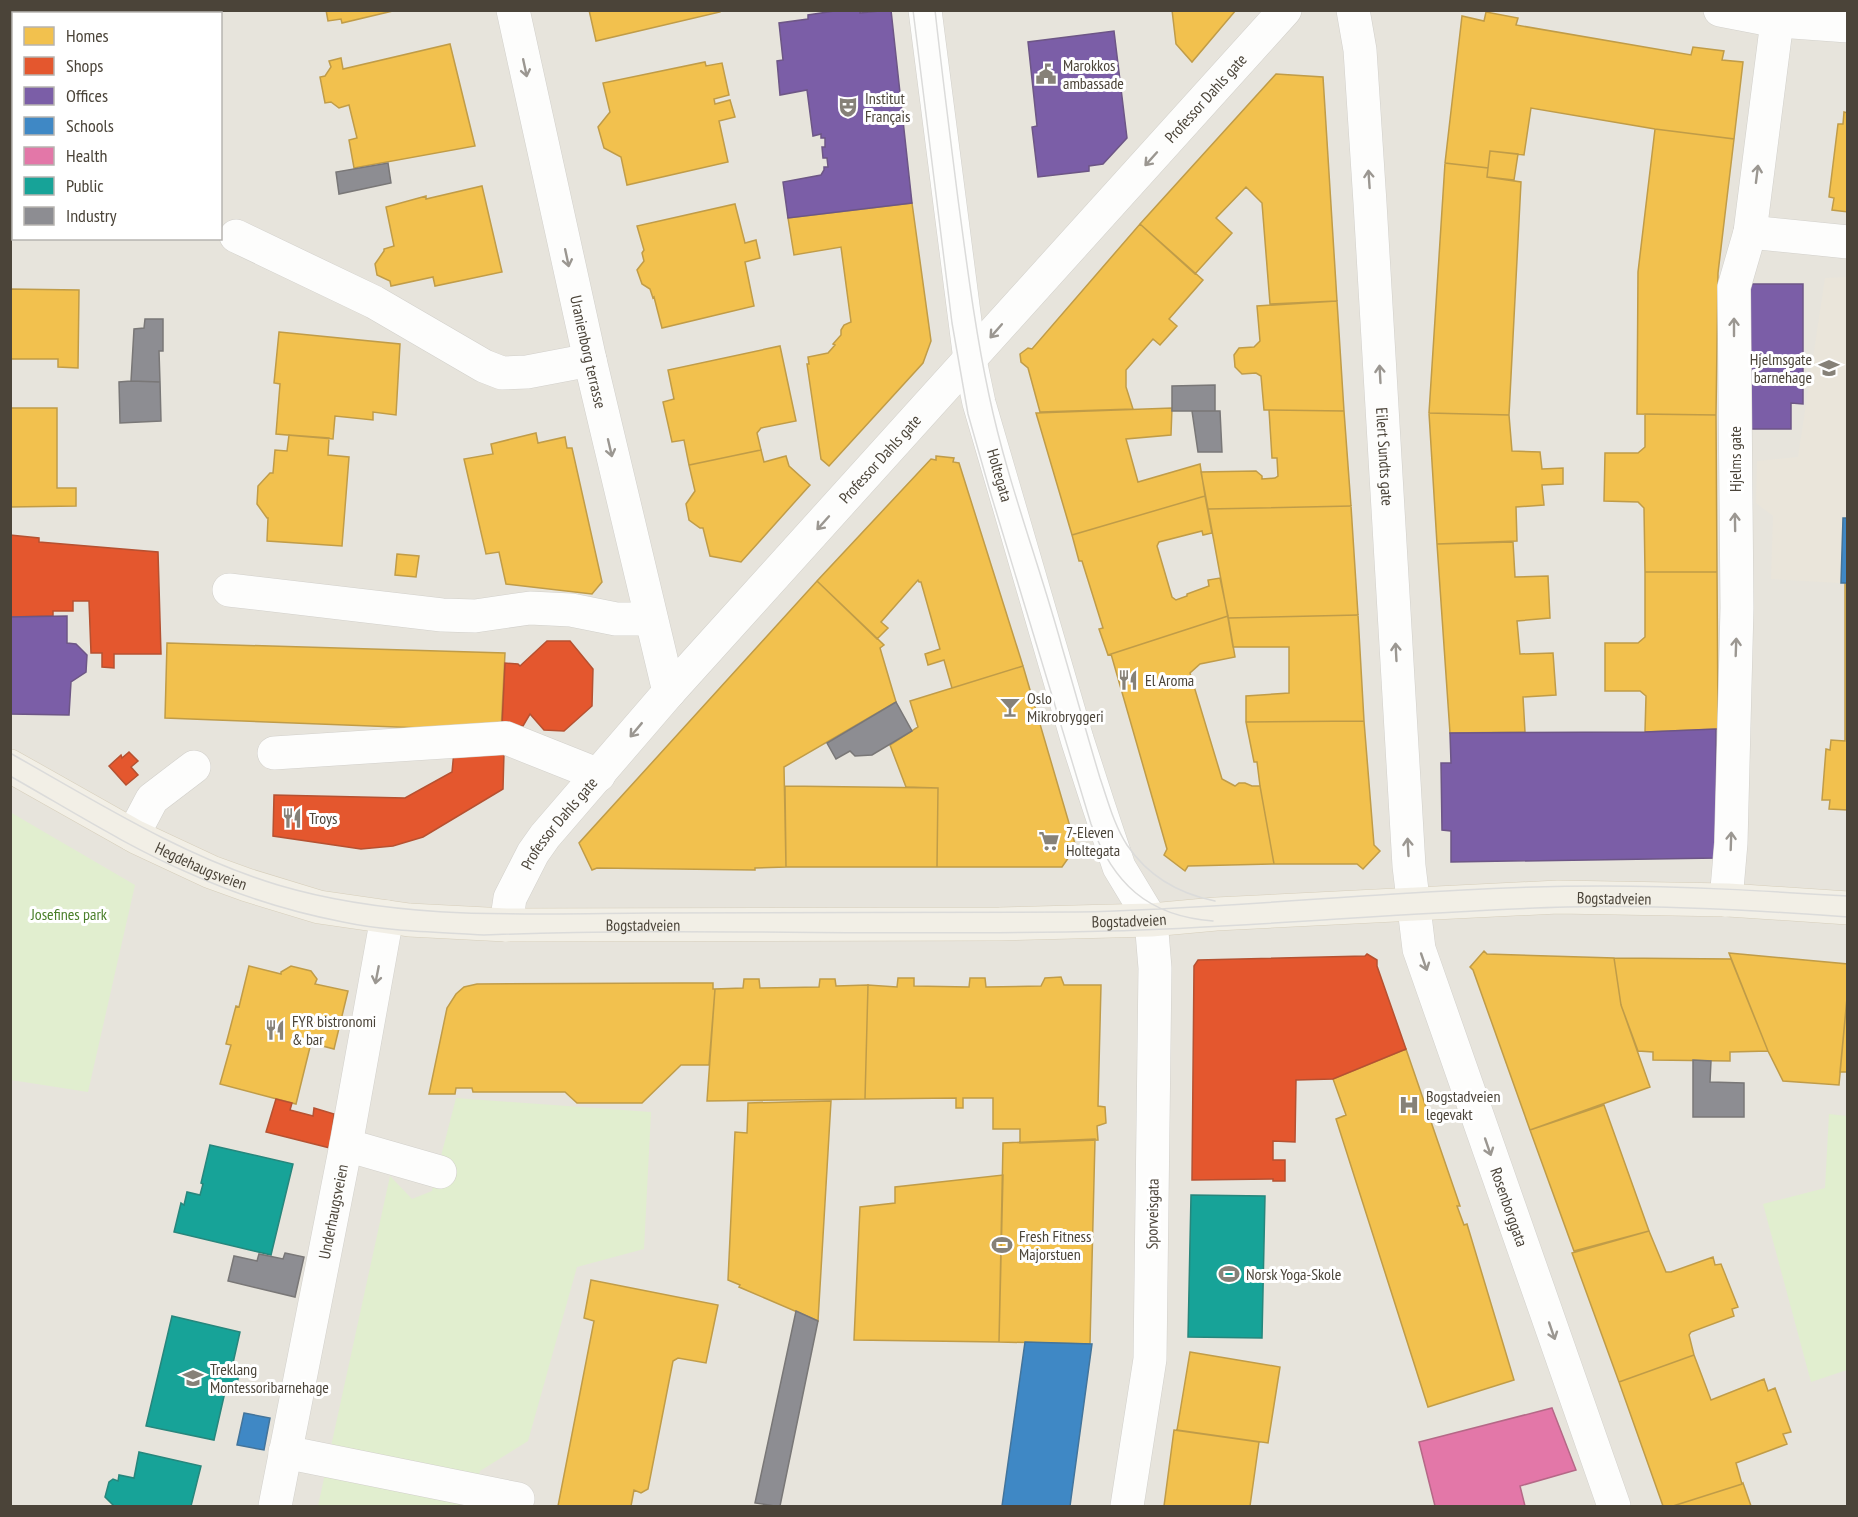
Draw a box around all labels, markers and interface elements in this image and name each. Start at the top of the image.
legend [12,12,222,240]
text: Homes [66,24,109,47]
street label: Professor Dahls gate [1160,50,1251,147]
text: Shops [66,54,103,77]
place label: Marokkos ambassade [1063,55,1124,93]
one-way arrow [520,57,531,77]
public building icon: Marokkos ambassade [1034,62,1058,86]
text: Offices [66,84,108,107]
place label: Institut Français [865,88,910,126]
theatre icon: Institut Français [836,95,860,119]
text: Schools [66,114,114,137]
text: Health [66,144,107,167]
one-way arrow [1144,151,1158,166]
one-way arrow [1752,165,1763,184]
one-way arrow [1363,170,1374,190]
text: Public [66,174,104,197]
text: Industry [66,204,117,227]
one-way arrow [562,248,573,267]
street label: Uranienborg terrasse [566,293,611,410]
one-way arrow [1728,317,1740,337]
one-way arrow [989,323,1003,338]
place label: Hjelmsgate barnehage [1750,349,1812,387]
school or university icon: Hjelmsgate barnehage [1817,356,1841,380]
one-way arrow [1375,364,1386,384]
street label: Eilert Sundts gate [1372,407,1398,506]
street label: Professor Dahls gate [834,410,925,507]
street label: Hjelms gate [1725,426,1745,492]
one-way arrow [605,438,617,457]
street label: Holtegata [983,446,1017,504]
one-way arrow [1729,512,1741,532]
one-way arrow [816,515,830,530]
one-way arrow [1730,637,1742,657]
one-way arrow [1391,643,1402,663]
restaurant icon: El Aroma [1116,668,1140,692]
place label: El Aroma [1145,670,1194,690]
place label: Oslo Mikrobryggeri [1027,688,1104,726]
bar icon: Oslo Mikrobryggeri [998,695,1022,719]
one-way arrow [629,722,643,737]
street label: Professor Dahls gate [516,773,601,873]
restaurant icon: Troys [280,806,304,830]
place label: Troys [309,808,337,828]
place label: 7-Eleven Holtegata [1066,822,1120,860]
supermarket icon: 7-Eleven Holtegata [1037,829,1061,853]
one-way arrow [1725,832,1736,852]
street label: Hegdehaugsveien [152,837,250,894]
one-way arrow [1402,837,1413,857]
street label: Bogstadveien [1577,887,1652,909]
park label: Josefines park [30,904,108,924]
street label: Bogstadveien [1091,909,1167,932]
street label: Bogstadveien [606,915,680,935]
one-way arrow [1419,953,1430,971]
one-way arrow [371,964,382,984]
place label: FYR bistronomi & bar [292,1011,376,1049]
restaurant icon: FYR bistronomi & bar [263,1018,287,1042]
place label: Bogstadveien legevakt [1426,1086,1500,1124]
hospital icon: Bogstadveien legevakt [1397,1093,1421,1117]
one-way arrow [1483,1137,1494,1156]
street label: Underhaugsveien [314,1163,352,1261]
street label: Rosenborggata [1486,1165,1532,1249]
street label: Sporveisgata [1141,1178,1163,1250]
place label: Fresh Fitness Majorstuen [1019,1226,1091,1264]
sports icon: Fresh Fitness Majorstuen [990,1233,1014,1257]
sports icon: Norsk Yoga-Skole [1217,1262,1241,1286]
place label: Norsk Yoga-Skole [1246,1264,1341,1284]
one-way arrow [1548,1321,1559,1340]
place label: Treklang Montessoribarnehage [210,1359,329,1397]
school or university icon: Treklang Montessoribarnehage [181,1366,205,1390]

